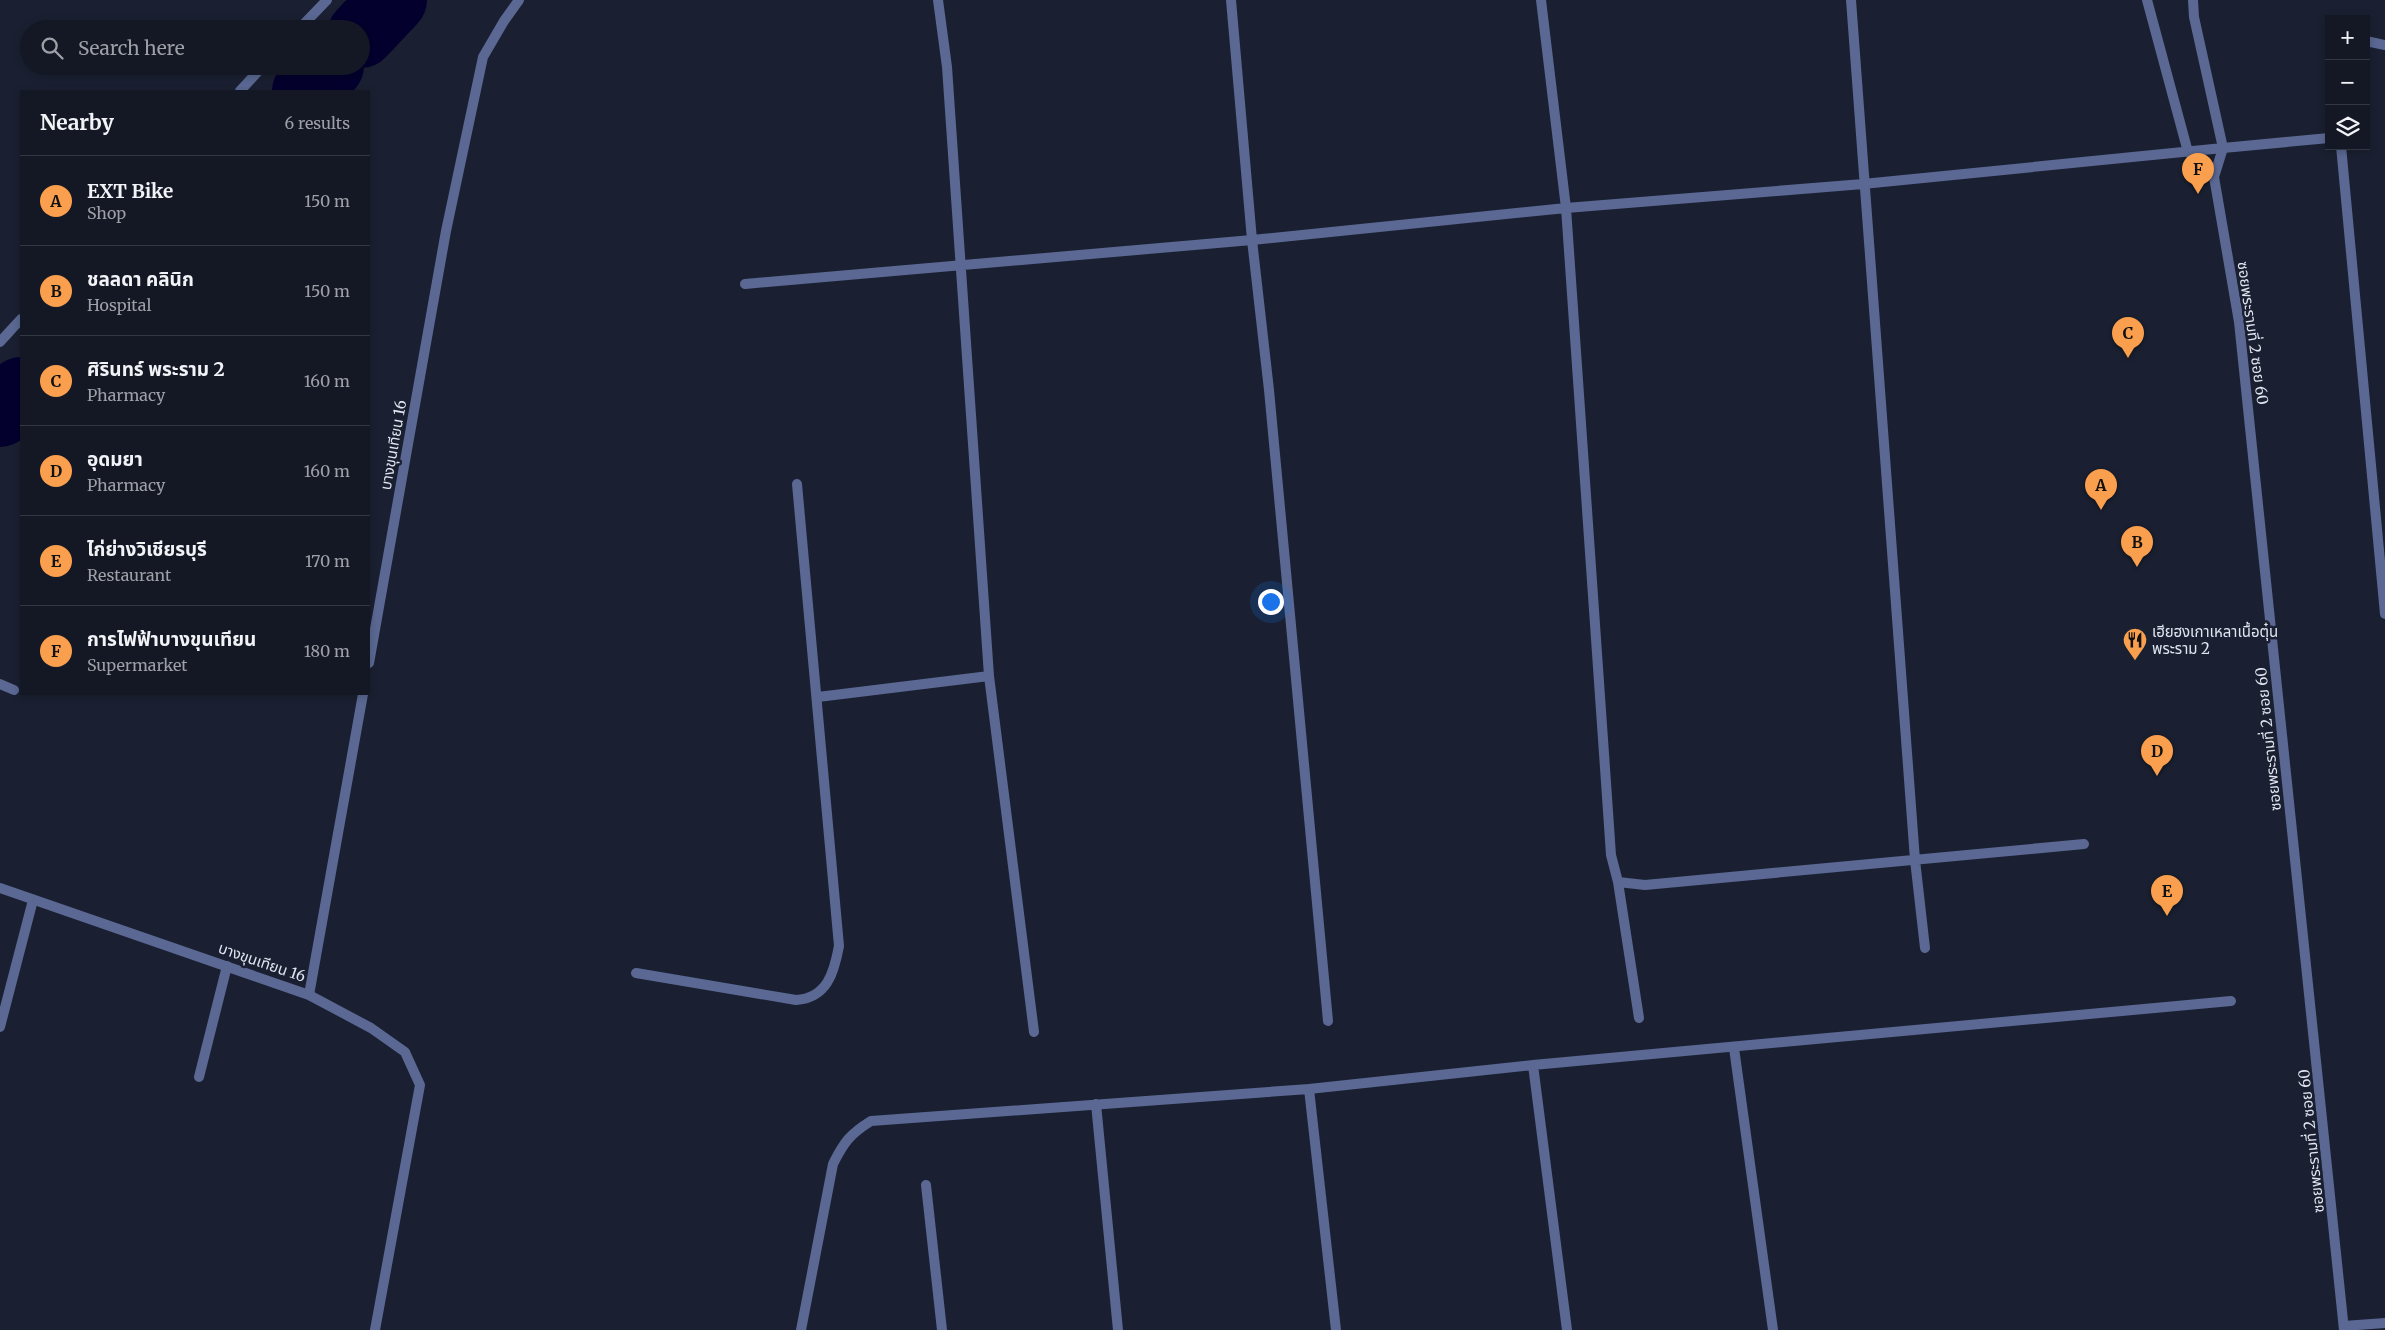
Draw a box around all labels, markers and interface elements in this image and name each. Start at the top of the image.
map controls [2325,15,2370,150]
button: + [2325,15,2370,60]
search box [20,20,370,75]
icon: search [38,34,66,62]
text: Search here [78,36,185,60]
button: − [2325,60,2370,105]
button: layers [2325,105,2370,150]
text: Nearby [40,109,114,136]
text: 6 results [285,113,350,133]
pin: F [2182,153,2214,194]
text: EXT Bike [87,179,173,203]
text: A [50,191,62,211]
text: 150 m [304,191,350,211]
text: Shop [87,203,126,223]
street label: ซอยพระรามที่ 2 ซอย 60 [2234,260,2273,406]
text: ชลลดา คลินิก [87,267,194,291]
text: B [50,281,62,301]
text: 150 m [304,281,350,301]
text: Hospital [87,295,151,315]
pin: C [2112,317,2144,358]
text: ศิรินทร์ พระราม 2 [87,357,225,381]
text: C [51,371,61,391]
text: 160 m [304,371,350,391]
text: Pharmacy [87,385,165,405]
street label: บางขุนเทียน 16 [376,398,410,492]
text: อุดมยา [87,447,143,471]
text: D [50,461,62,481]
text: 160 m [304,461,350,481]
pin: A [2085,469,2117,510]
text: Pharmacy [87,475,165,495]
pin: B [2121,526,2153,567]
text: ไก่ย่างวิเชียรบุรี [87,537,207,561]
text: E [51,551,61,571]
text: 170 m [305,551,350,571]
text: Restaurant [87,565,171,585]
your location [1258,589,1284,615]
place label: เฮียฮงเกาเหลาเนื้อตุ๋น พระราม 2 [2152,621,2278,658]
text: การไฟฟ้าบางขุนเทียน [87,627,256,651]
restaurant icon: เฮียฮงเกาเหลาเนื้อตุ๋น พระราม 2 [2122,627,2148,661]
text: F [51,641,61,661]
text: 180 m [304,641,350,661]
text: Supermarket [87,655,188,675]
street label: ซอยพระรามที่ 2 ซอย 60 [2250,666,2285,812]
pin: D [2141,735,2173,776]
pin: E [2151,875,2183,916]
street label: บางขุนเทียน 16 [216,938,308,986]
street label: ซอยพระรามที่ 2 ซอย 60 [2293,1068,2328,1214]

